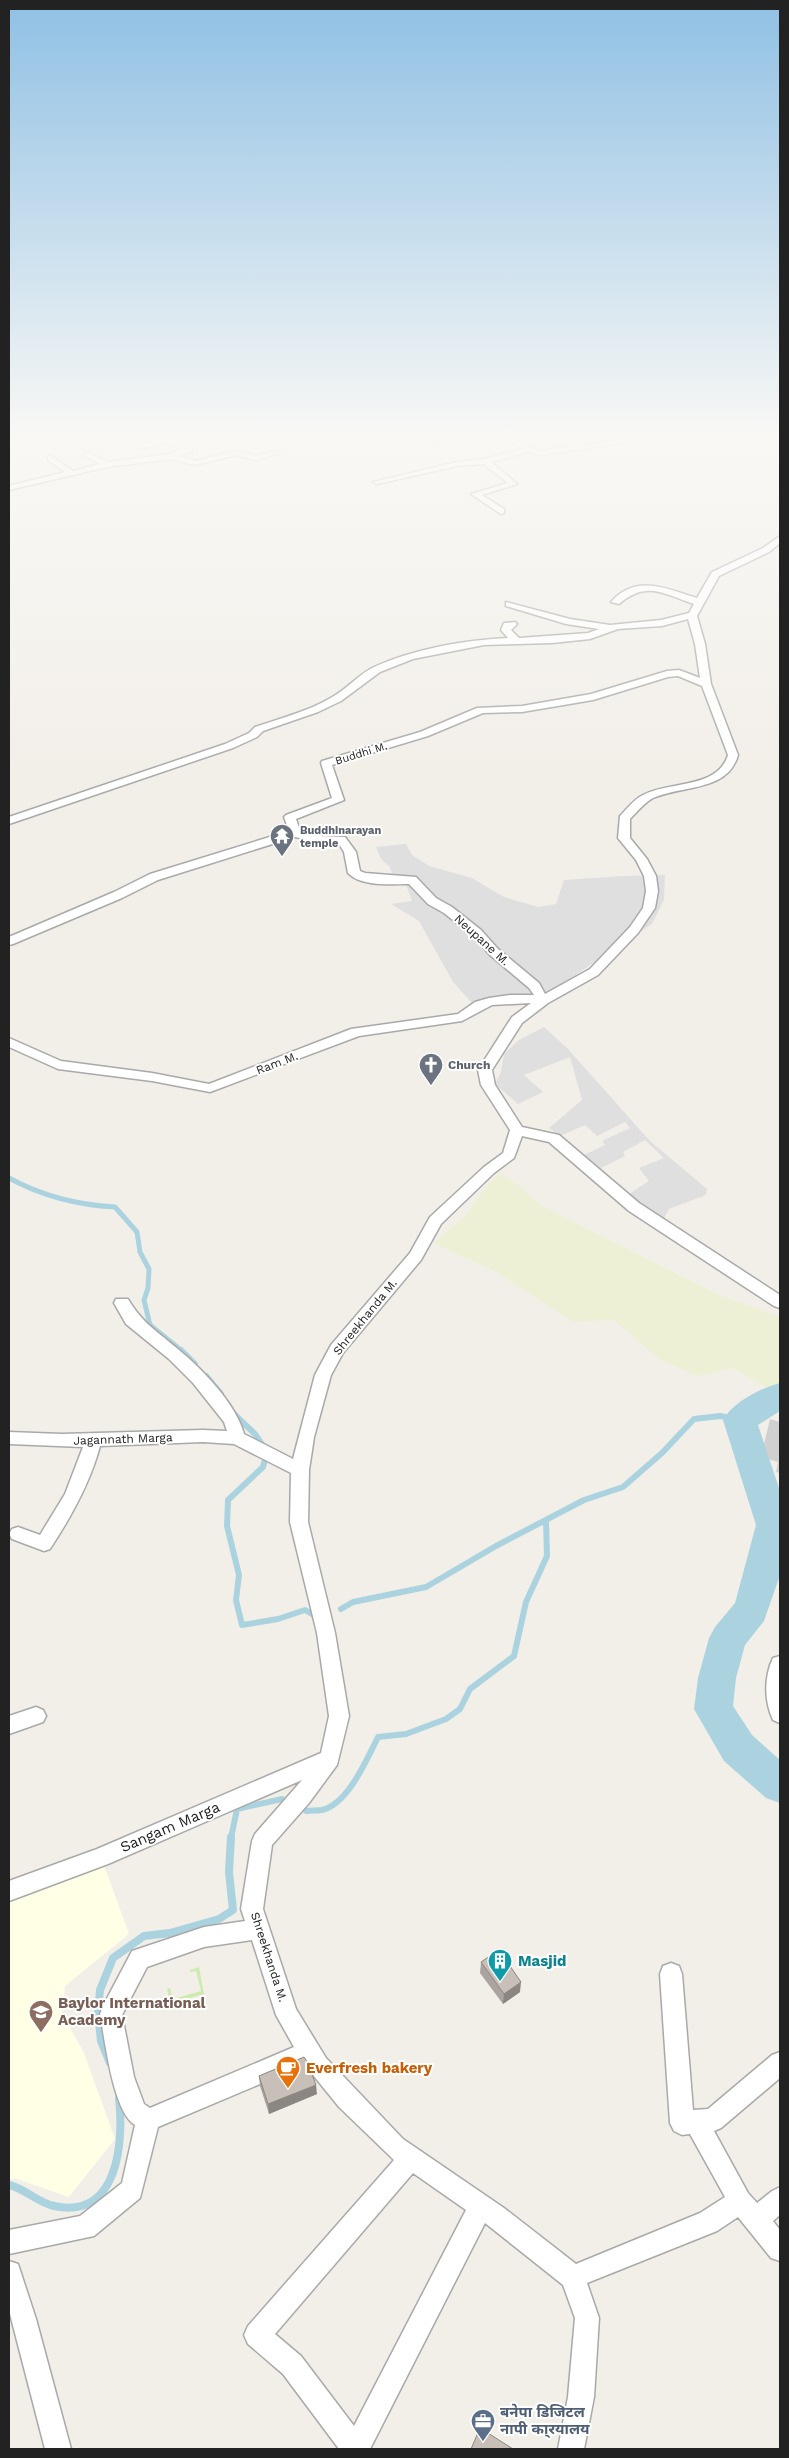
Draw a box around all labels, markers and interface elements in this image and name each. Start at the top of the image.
street label: Buddhi M. [334,739,389,768]
temple icon: Buddhinarayan temple [269,823,295,857]
place label: Buddhinarayan temple [300,824,381,850]
street label: Neupane M. [452,912,512,968]
street label: Ram M. [254,1049,300,1077]
church icon: Church [418,1052,444,1086]
place label: Church [448,1058,490,1072]
street label: Shreekhanda M. [330,1276,400,1358]
street label: Jagannath Marga [73,1430,173,1448]
street label: Sangam Marga [117,1798,223,1856]
street label: Shreekhanda M. [248,1910,290,2004]
building icon: Masjid [487,1948,513,1982]
place label: Masjid [518,1952,566,1970]
place label: Baylor International Academy [58,1994,206,2029]
school or university icon: Baylor International Academy [28,1999,54,2033]
cafe icon: Everfresh bakery [275,2055,301,2089]
place label: Everfresh bakery [306,2059,433,2077]
place label: बनेपा डिजिटल नापी का्रयालय [500,2403,590,2438]
office icon: बनेपा डिजिटल नापी का्रयालय [470,2408,496,2442]

